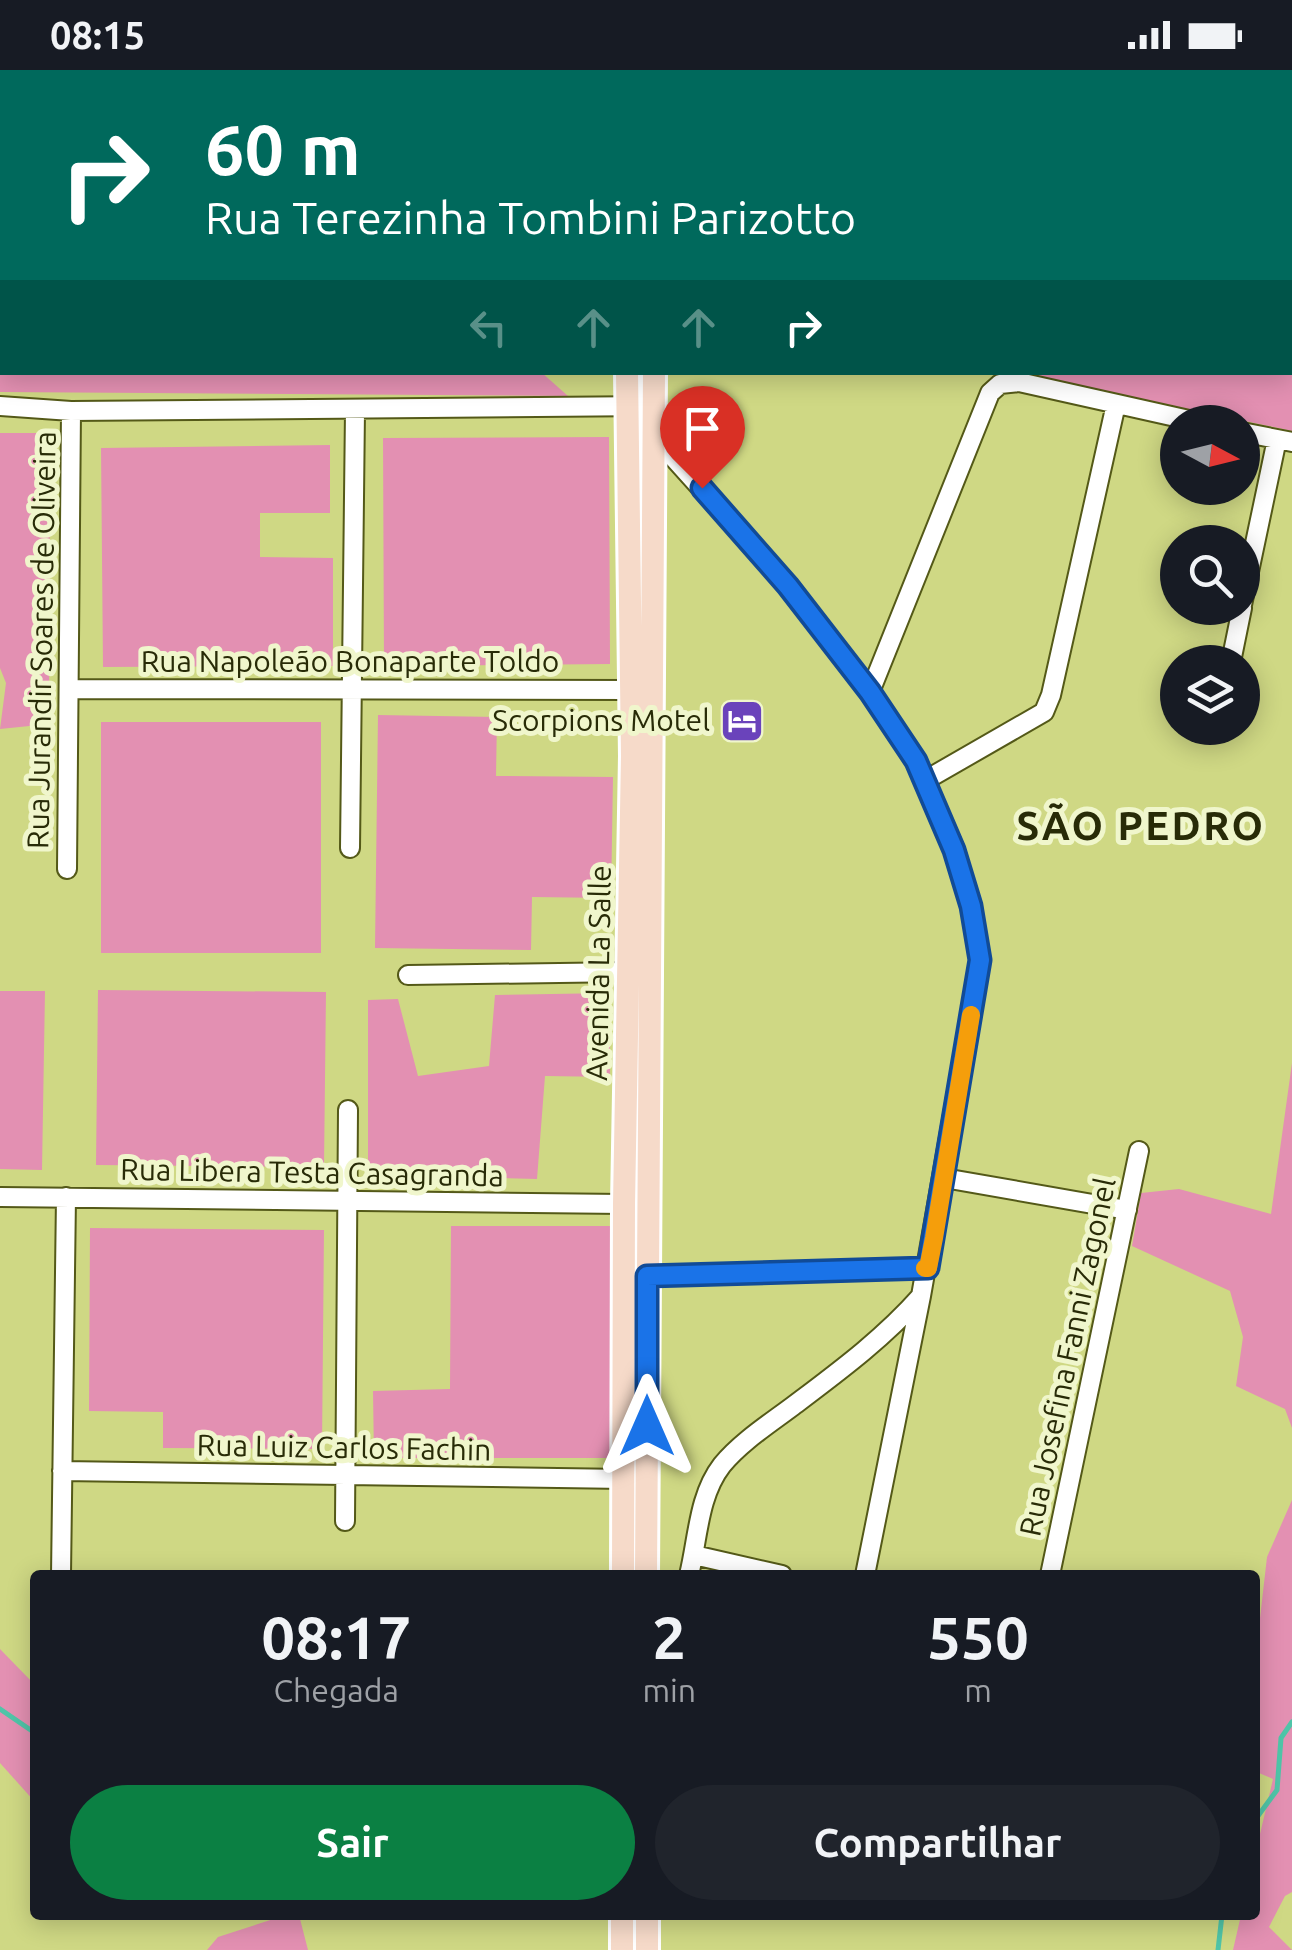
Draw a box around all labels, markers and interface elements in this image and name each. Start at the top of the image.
text: 08:15 [50,14,145,56]
icon: right [40,110,170,240]
text: 60 m [205,110,361,188]
text: Rua Terezinha Tombini Parizotto [205,192,856,243]
icon: left [461,300,516,355]
icon: ahead [566,300,621,355]
icon: ahead [671,300,726,355]
icon: right [776,300,831,355]
pin [660,386,745,489]
icon: arrive [675,401,730,456]
north arrow [1160,405,1260,505]
map controls [1160,405,1260,745]
street label: Rua Jurandir Soares de Oliveira [20,431,62,849]
button: search [1160,525,1260,625]
street label: Rua Napoleão Bonaparte Toldo [141,644,559,678]
button: layers [1160,645,1260,745]
hotel icon: Scorpions Motel [719,698,765,744]
place label: Scorpions Motel [492,703,710,737]
district label: SÃO PEDRO [1017,802,1265,848]
street label: Avenida La Salle [579,865,617,1081]
street label: Rua Libera Testa Casagranda [120,1152,504,1192]
street label: Rua Josefina Fanni Zagonel [1012,1174,1122,1539]
position arrow [595,1374,699,1478]
street label: Rua Luiz Carlos Fachin [196,1427,492,1467]
text: 08:17 [261,1603,411,1670]
text: 2 [652,1603,686,1670]
text: 550 [927,1603,1029,1670]
text: Chegada [273,1672,399,1708]
text: min [642,1672,696,1708]
text: m [964,1672,992,1708]
button: Sair [70,1785,635,1900]
button: Compartilhar [655,1785,1220,1900]

